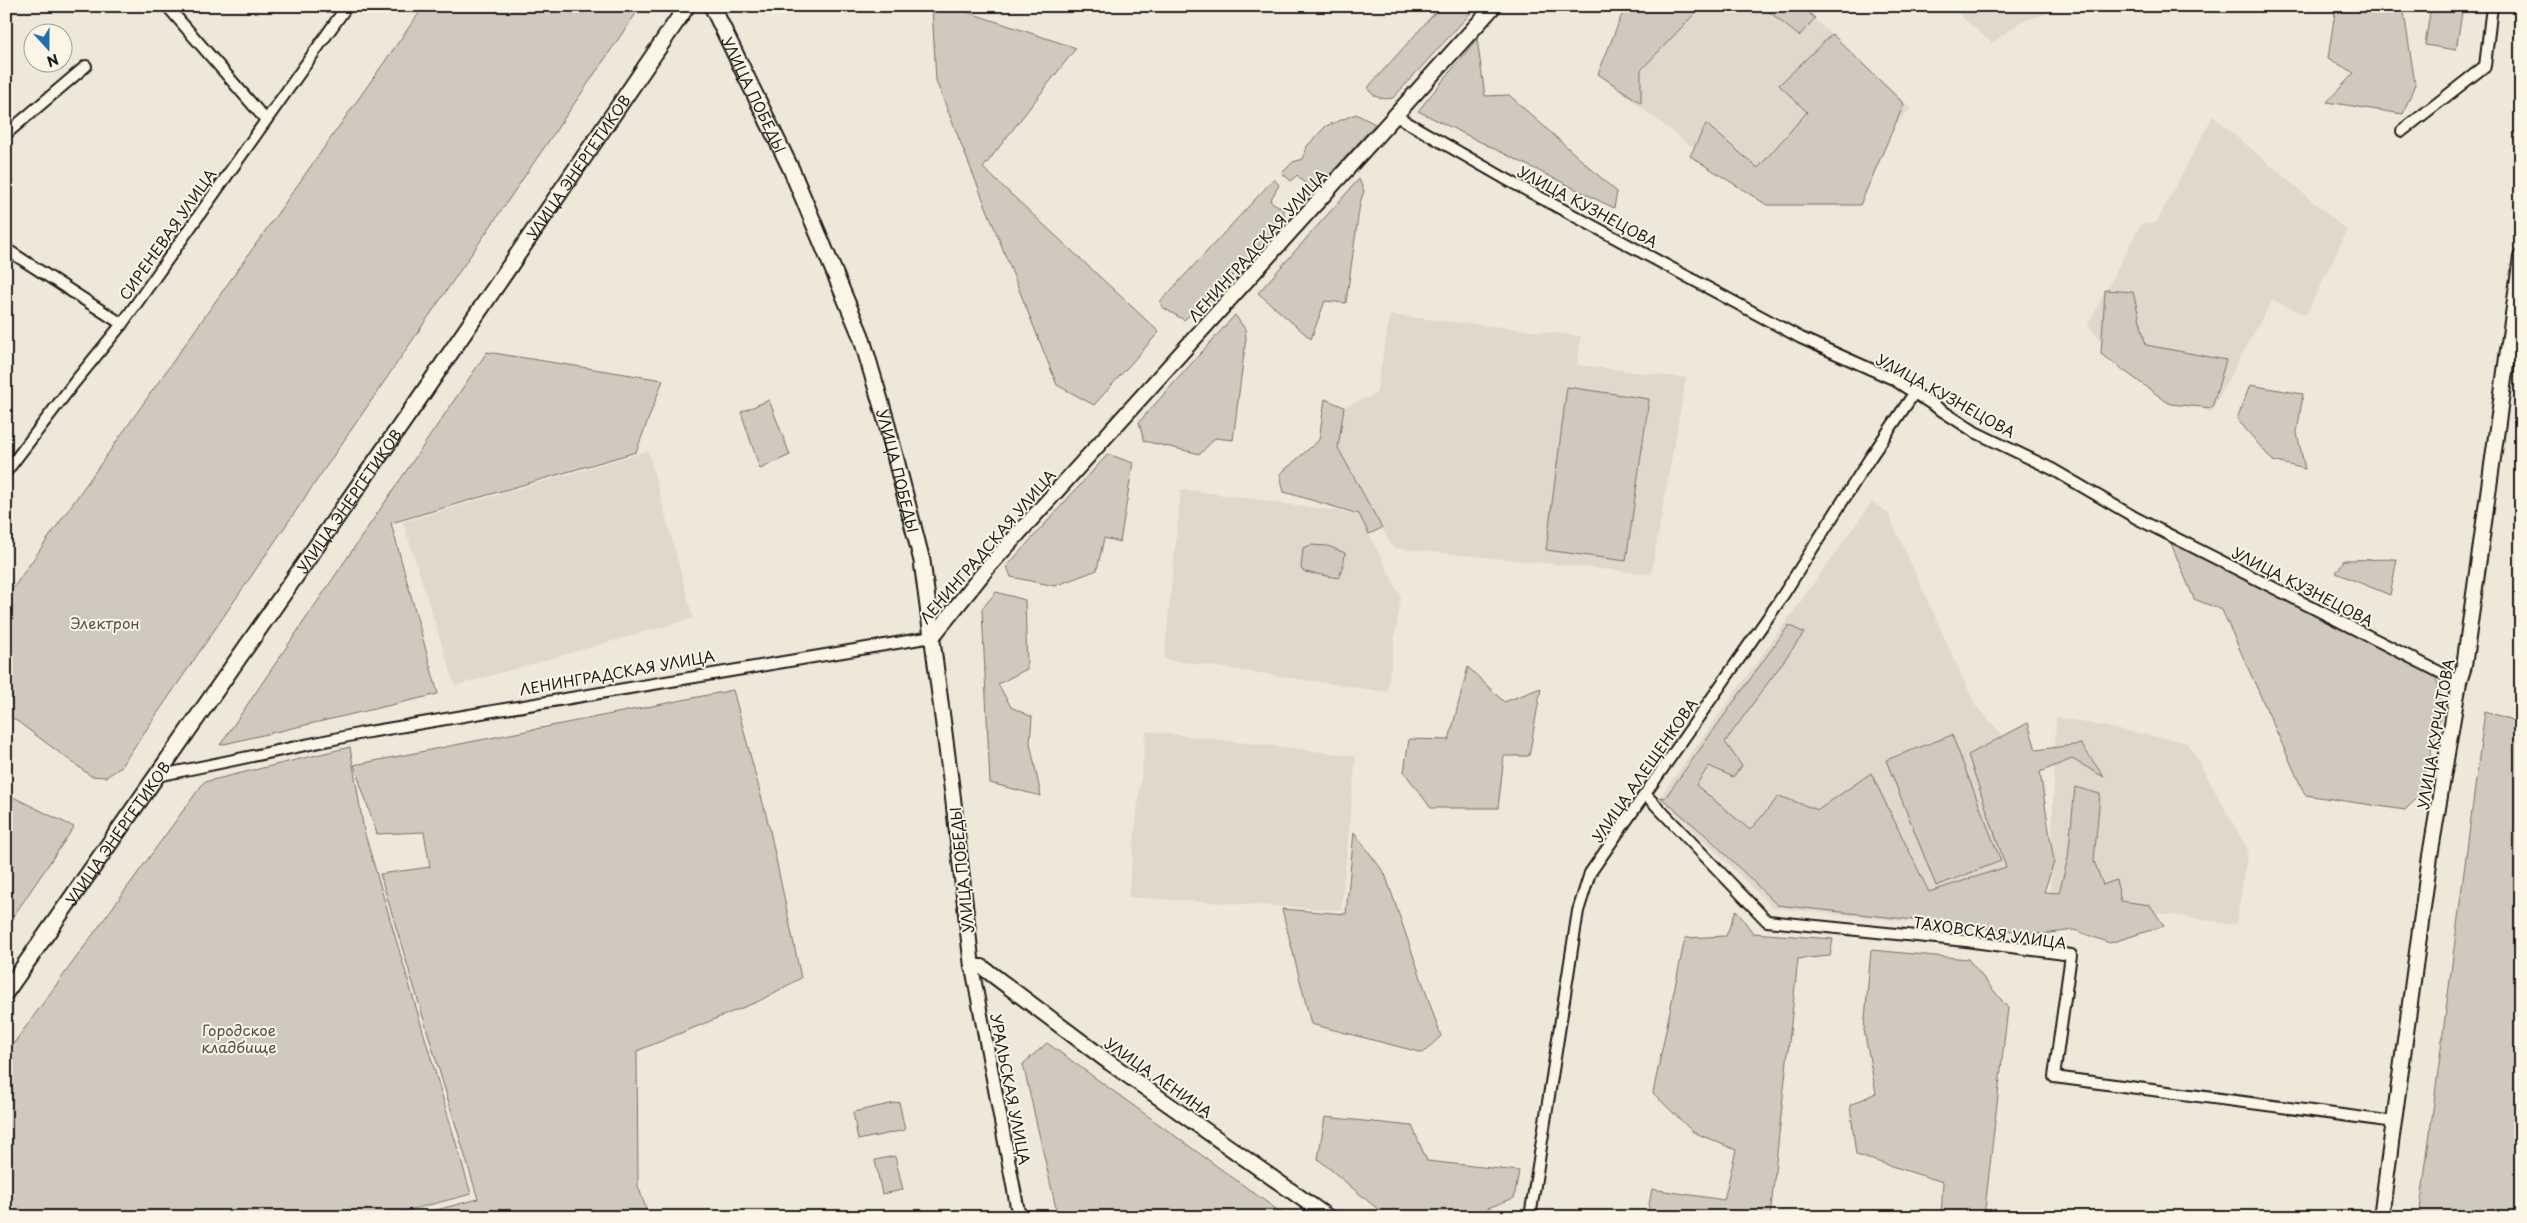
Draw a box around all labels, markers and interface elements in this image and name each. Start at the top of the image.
north arrow [22,22,72,72]
street label: УЛИЦА ПОБЕДЫ [717,32,793,156]
text: N [44,49,62,72]
street label: УЛИЦА ЭНЕРГЕТИКОВ [520,89,635,244]
street label: УЛИЦА КУЗНЕЦОВА [1514,159,1662,253]
street label: СИРЕНЕВАЯ УЛИЦА [113,164,221,304]
street label: ЛЕНИНГРАДСКАЯ УЛИЦА [1182,164,1332,326]
street label: УЛИЦА КУЗНЕЦОВА [1872,347,2020,443]
street label: УЛИЦА ПОБЕДЫ [872,406,926,535]
street label: УЛИЦА ЭНЕРГЕТИКОВ [290,424,407,577]
street label: ЛЕНИНГРАДСКАЯ УЛИЦА [913,464,1061,628]
street label: УЛИЦА КУЗНЕЦОВА [2228,540,2378,632]
park label: Электрон [70,611,140,634]
street label: ЛЕНИНГРАДСКАЯ УЛИЦА [517,643,717,701]
street label: УЛИЦА КУРЧАТОВА [2410,657,2460,811]
street label: УЛИЦА АЛЕЩЕНКОВА [1586,693,1703,847]
street label: УЛИЦА ЭНЕРГЕТИКОВ [59,756,175,910]
street label: УЛИЦА ПОБЕДЫ [943,806,979,934]
street label: ТАХОВСКАЯ УЛИЦА [1912,910,2068,954]
street label: УРАЛЬСКАЯ УЛИЦА [985,1011,1037,1167]
park label: Городское кладбище [201,1018,277,1058]
street label: УЛИЦА ЛЕНИНА [1100,1031,1218,1123]

